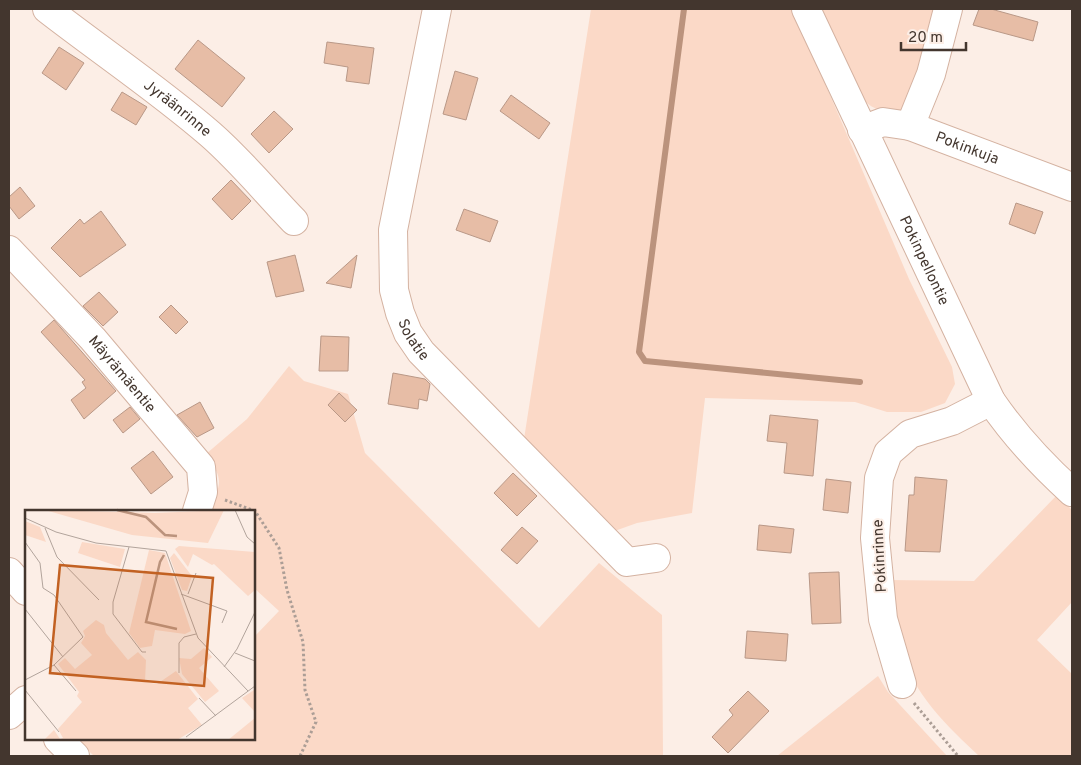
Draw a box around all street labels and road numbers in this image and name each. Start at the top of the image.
street label: Jyräänrinne [139,76,215,142]
street label: Pokinkuja [932,128,1001,170]
street label: Pokinpellontie [894,213,953,309]
street label: Solatie [392,316,433,366]
street label: Mäyrämäentie [83,332,159,417]
street label: Pokinrinne [869,519,892,593]

